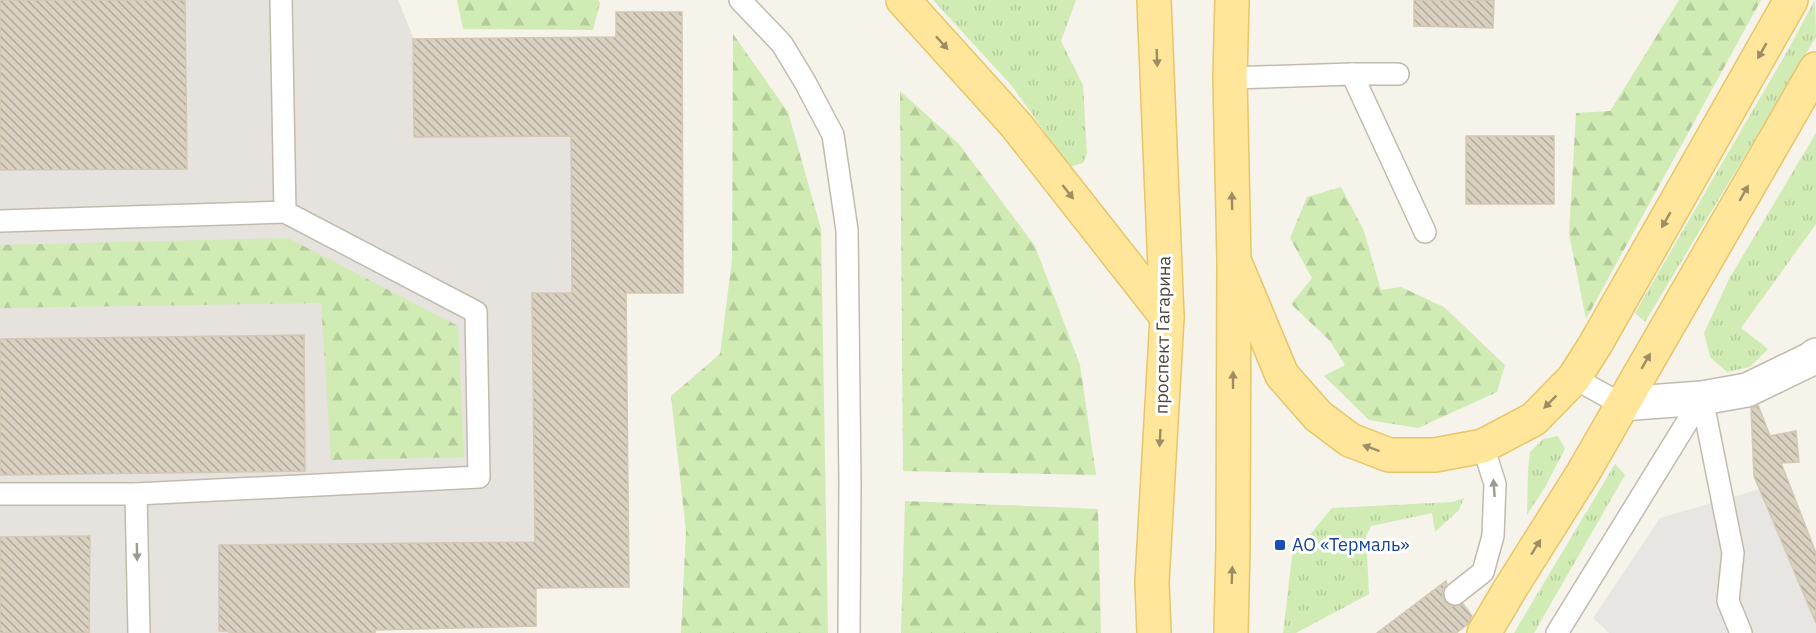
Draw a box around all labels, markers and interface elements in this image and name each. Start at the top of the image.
one-way arrow [935,35,948,50]
one-way arrow [1757,43,1767,60]
one-way arrow [1152,49,1162,68]
one-way arrow [1061,185,1073,200]
one-way arrow [1739,185,1750,201]
one-way arrow [1228,192,1237,211]
one-way arrow [1661,212,1671,229]
street label: проспект Гагарина [1150,255,1175,414]
one-way arrow [1641,353,1652,369]
one-way arrow [1228,370,1238,389]
one-way arrow [1544,394,1558,408]
one-way arrow [1156,429,1165,448]
one-way arrow [1362,443,1380,452]
one-way arrow [1489,478,1498,497]
place label: АО «Термаль» [1292,533,1410,556]
marker: АО «Термаль» [1273,538,1287,552]
one-way arrow [1531,539,1542,555]
one-way arrow [132,543,142,562]
one-way arrow [1227,565,1237,584]

